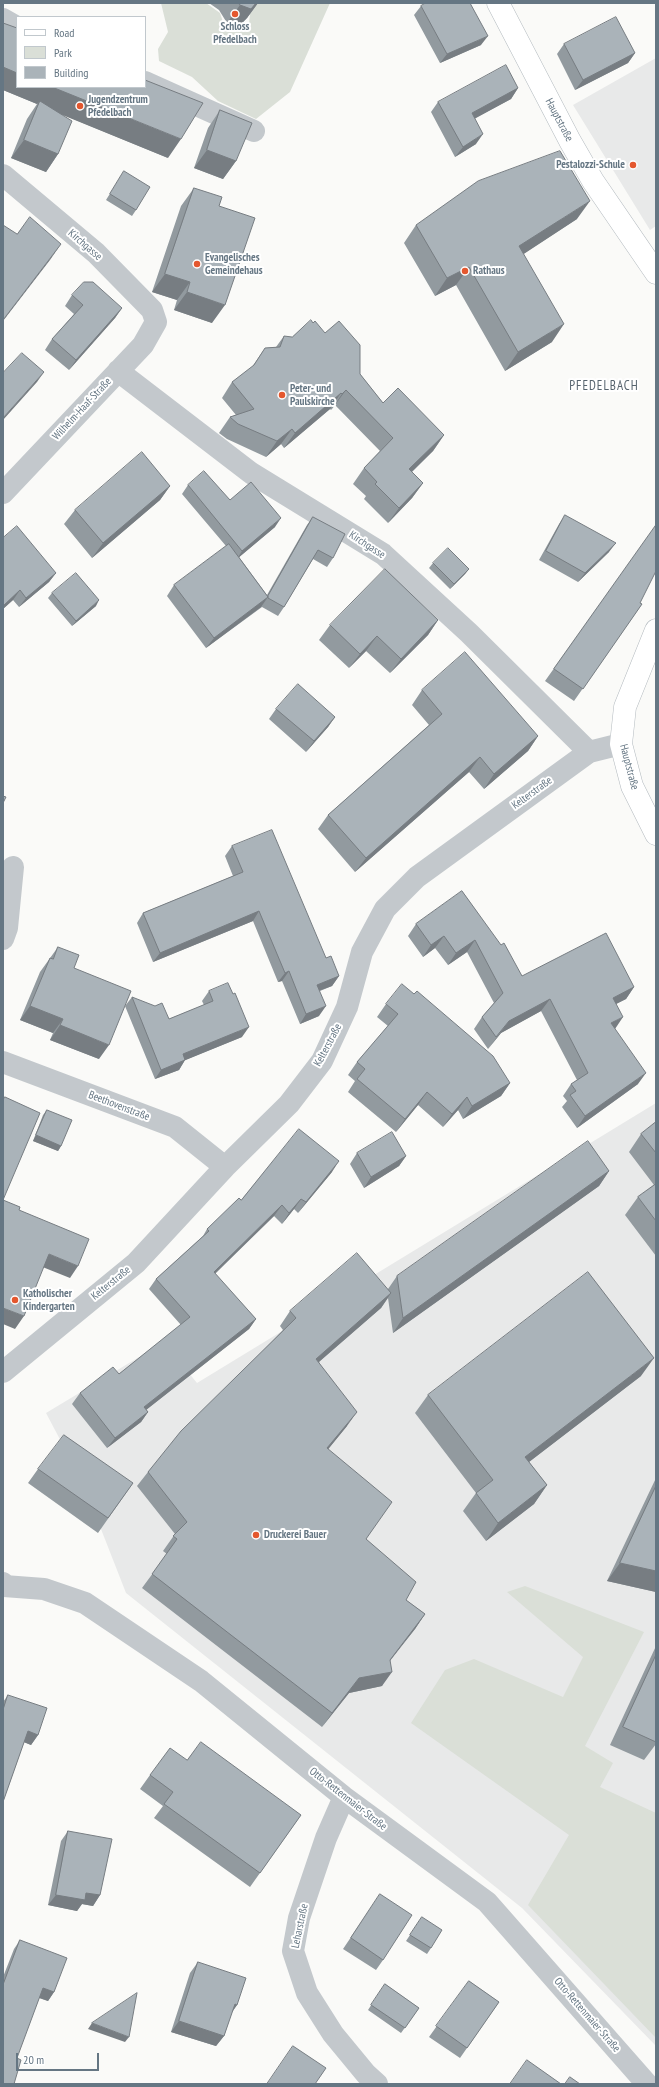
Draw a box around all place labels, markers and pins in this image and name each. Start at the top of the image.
marker: Schloss Pfedelbach [230,9,240,19]
place label: Schloss Pfedelbach [213,20,257,46]
place label: Jugendzentrum Pfedelbach [88,93,148,119]
marker: Jugendzentrum Pfedelbach [75,101,85,111]
place label: Pestalozzi-Schule [556,158,625,172]
marker: Pestalozzi-Schule [628,160,638,170]
place label: Evangelisches Gemeindehaus [205,251,262,277]
marker: Evangelisches Gemeindehaus [192,259,202,269]
place label: Rathaus [473,264,505,278]
marker: Rathaus [460,266,470,276]
place label: Peter- und Paulskirche [290,382,335,408]
marker: Peter- und Paulskirche [277,390,287,400]
place label: Katholischer Kindergarten [23,1287,75,1313]
marker: Katholischer Kindergarten [10,1295,20,1305]
place label: Druckerei Bauer [264,1528,326,1542]
marker: Druckerei Bauer [251,1530,261,1540]

